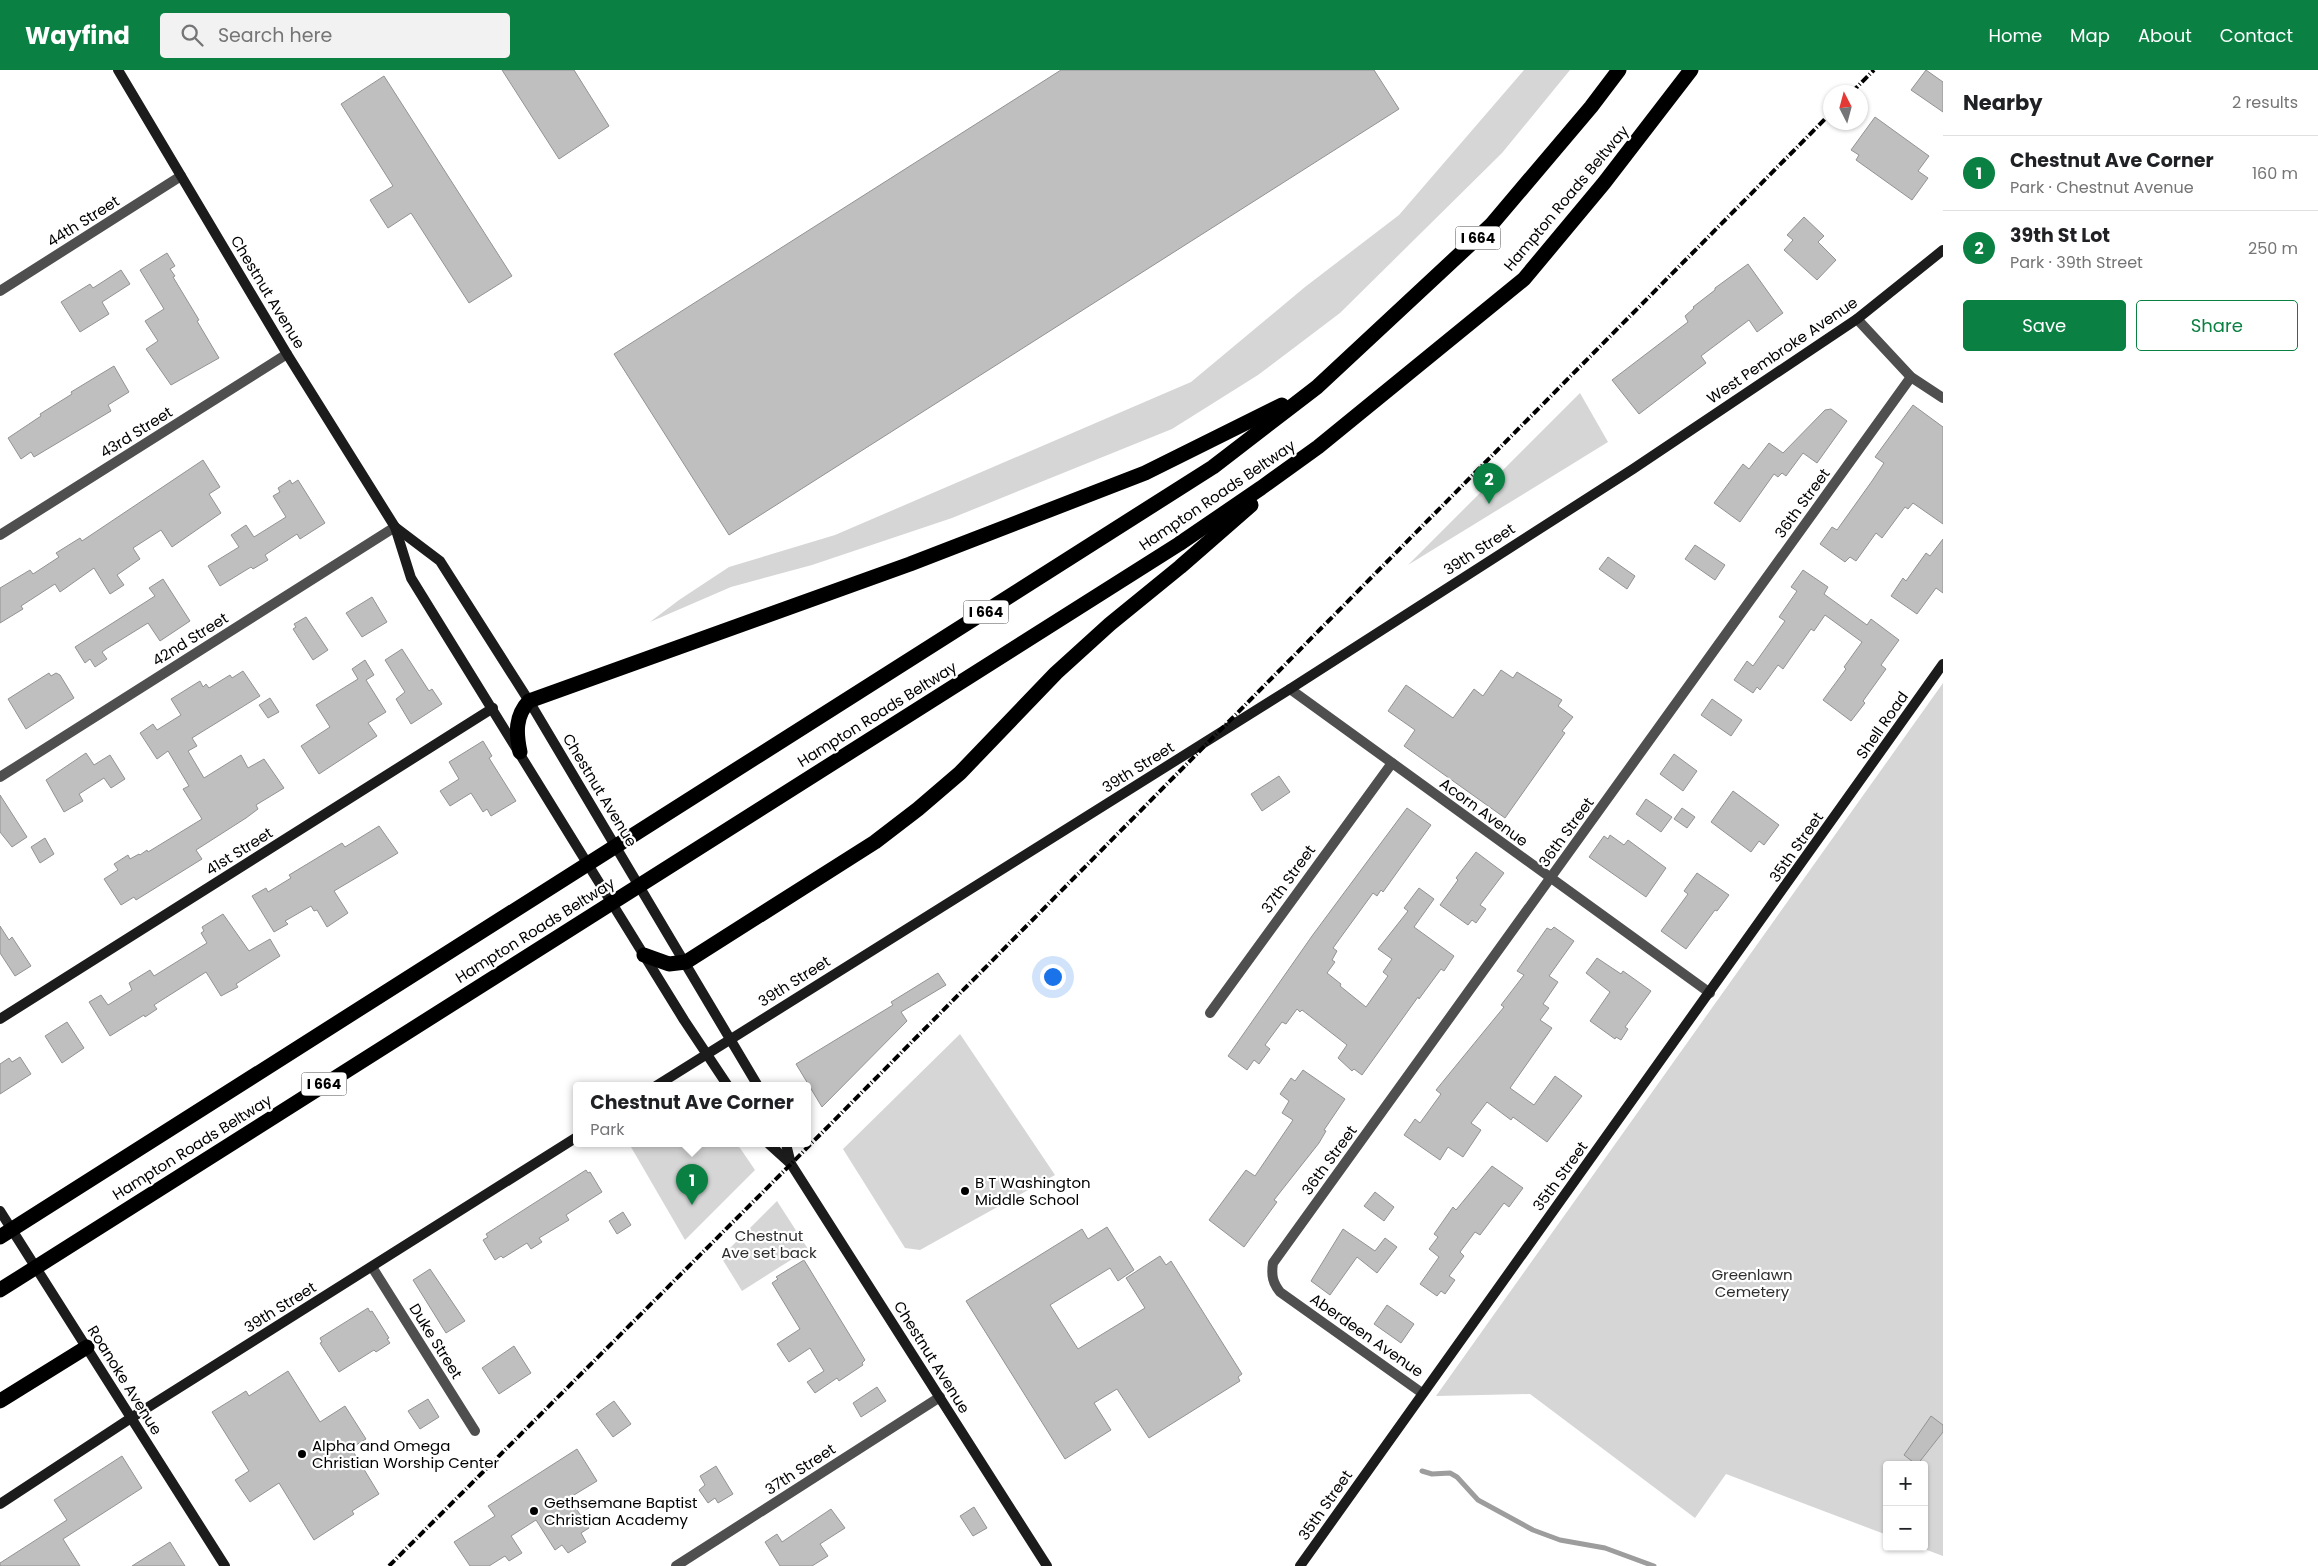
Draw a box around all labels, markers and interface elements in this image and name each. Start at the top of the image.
search box [160,13,510,58]
text: Wayfind [25,19,130,52]
icon: search [178,21,206,49]
text: Search here [218,22,332,49]
text: Home [1988,23,2042,48]
text: Map [2070,23,2110,48]
text: About [2138,23,2192,48]
text: Contact [2220,23,2293,48]
north arrow [1823,85,1868,130]
text: Nearby [1963,88,2043,117]
text: 2 results [2232,91,2298,114]
street label: Hampton Roads Beltway [1499,120,1634,275]
text: Chestnut Ave Corner [2010,147,2214,174]
text: 1 [1976,162,1982,185]
text: 160 m [2252,162,2298,185]
text: Park · Chestnut Avenue [2010,176,2194,199]
street label: 44th Street [43,190,123,252]
text: 39th St Lot [2010,222,2110,249]
road number: I 664 [1456,226,1500,250]
street label: Chestnut Avenue [226,231,310,353]
text: 2 [1974,237,1984,260]
text: 250 m [2248,237,2298,260]
text: Park · 39th Street [2010,251,2143,274]
street label: West Pembroke Avenue [1703,292,1861,408]
button: Save [1963,300,2126,351]
button: Share [2136,300,2298,351]
street label: 43rd Street [96,401,176,463]
street label: Hampton Roads Beltway [1135,435,1300,555]
pin: 2 [1473,463,1505,504]
street label: 36th Street [1770,464,1834,542]
street label: 39th Street [1439,518,1519,580]
road number: I 664 [964,600,1008,624]
street label: 42nd Street [148,607,232,671]
street label: Hampton Roads Beltway [793,656,961,772]
street label: Shell Road [1851,687,1913,763]
street label: Chestnut Avenue [558,729,642,851]
street label: 39th Street [1098,737,1178,797]
street label: Acorn Avenue [1436,773,1532,851]
street label: 36th Street [1534,793,1598,871]
street label: 35th Street [1764,808,1828,886]
street label: 41st Street [201,822,277,880]
street label: 37th Street [1256,840,1320,918]
street label: Hampton Roads Beltway [451,872,619,988]
street label: 39th Street [754,951,834,1011]
your location [1040,964,1066,990]
road number: I 664 [302,1072,346,1096]
popup [573,1082,811,1147]
street label: Hampton Roads Beltway [108,1089,276,1205]
text: Chestnut Ave Corner [590,1089,794,1116]
text: Park [590,1118,624,1141]
street label: 36th Street [1297,1121,1361,1199]
street label: 35th Street [1528,1137,1592,1215]
pin: 1 [676,1164,708,1205]
place label: B T Washington Middle School [975,1172,1091,1210]
marker: B T Washington Middle School [959,1185,971,1197]
park label: Chestnut Ave set back [721,1225,817,1263]
park label: Greenlawn Cemetery [1711,1264,1793,1302]
street label: 39th Street [240,1277,320,1337]
street label: Aberdeen Avenue [1306,1288,1428,1382]
street label: Chestnut Avenue [889,1297,975,1417]
street label: Duke Street [405,1299,467,1383]
street label: Roanoke Avenue [83,1321,167,1439]
place label: Alpha and Omega Christian Worship Center [312,1435,500,1473]
street label: 37th Street [761,1438,839,1500]
marker: Alpha and Omega Christian Worship Center [296,1448,308,1460]
map controls [1883,1461,1928,1551]
button: + [1883,1461,1928,1506]
street label: 35th Street [1293,1466,1357,1544]
place label: Gethsemane Baptist Christian Academy [544,1492,698,1530]
marker: Gethsemane Baptist Christian Academy [528,1505,540,1517]
button: − [1883,1506,1928,1551]

